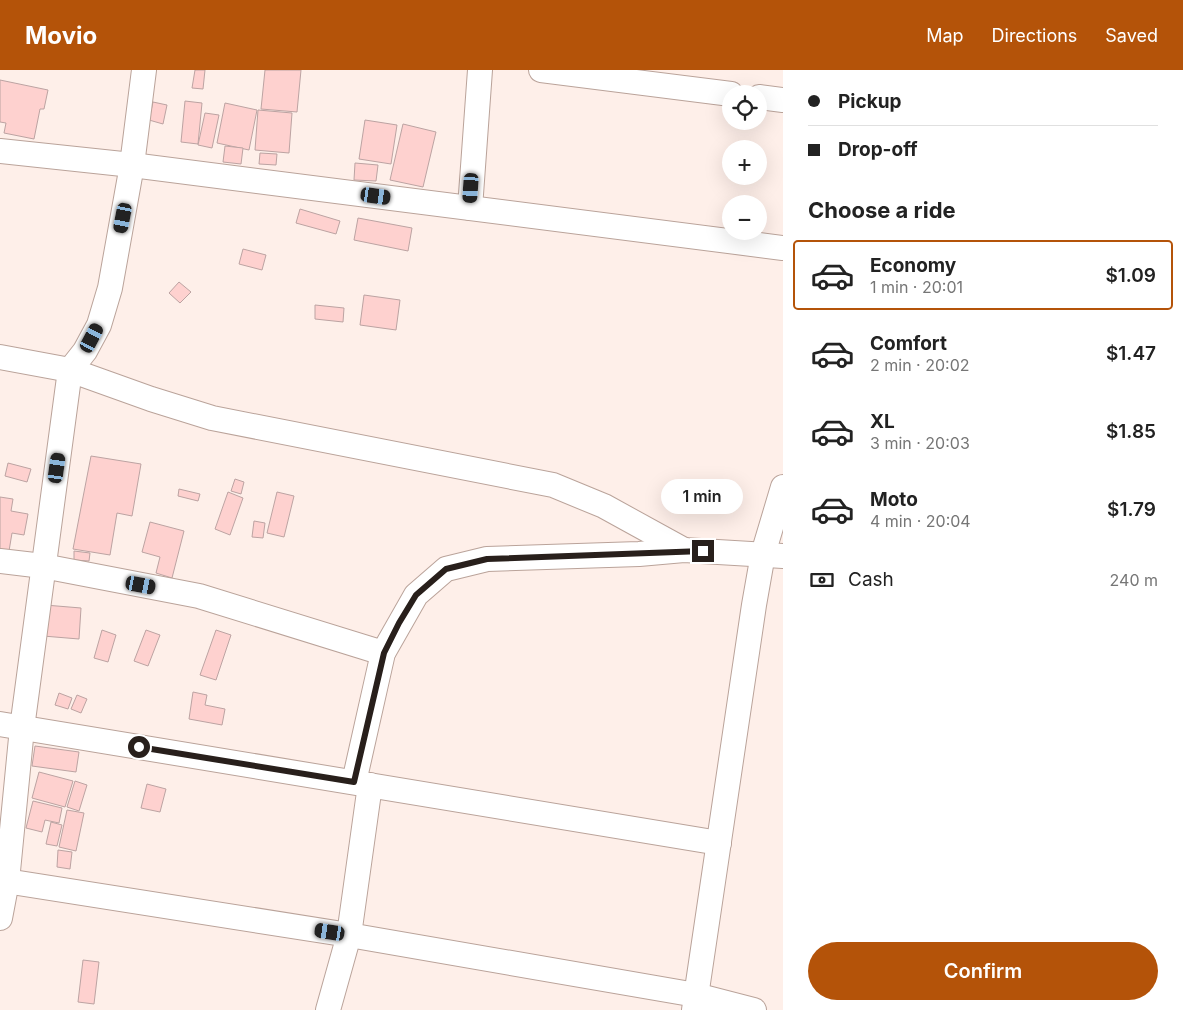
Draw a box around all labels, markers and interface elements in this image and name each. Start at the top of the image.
text: Movio [25,21,97,50]
text: Map [926,25,964,46]
text: Directions [992,25,1077,46]
text: Saved [1105,25,1158,46]
map controls [722,85,767,240]
button: locate [722,85,767,130]
text: Pickup [838,90,901,113]
text: Drop-off [838,138,918,161]
button: + [722,140,767,185]
car [462,173,479,203]
car [360,186,391,206]
button: − [722,195,767,240]
text: Choose a ride [808,197,956,223]
car [112,202,133,234]
icon: car [810,253,855,298]
text: Economy [870,254,956,277]
text: $1.09 [1105,264,1156,287]
text: 1 min · 20:01 [870,277,963,297]
car [78,321,105,355]
icon: car [810,331,855,376]
text: Comfort [870,332,947,355]
text: $1.47 [1106,342,1156,365]
text: 2 min · 20:02 [870,355,970,375]
icon: car [810,409,855,454]
text: XL [870,410,895,433]
text: $1.85 [1106,420,1156,443]
text: 3 min · 20:03 [870,433,970,453]
car [47,452,66,484]
callout: 1 min [662,478,744,514]
text: 1 min [682,486,722,506]
icon: car [810,487,855,532]
text: Moto [870,488,918,511]
text: $1.79 [1107,498,1156,521]
text: 4 min · 20:04 [870,511,971,531]
route end [692,540,714,562]
icon: cash [808,566,836,594]
text: Cash [848,568,894,591]
text: 240 m [1110,570,1158,590]
car [124,575,157,595]
route start [128,736,150,758]
car [314,922,345,942]
button: Confirm [808,942,1158,1000]

